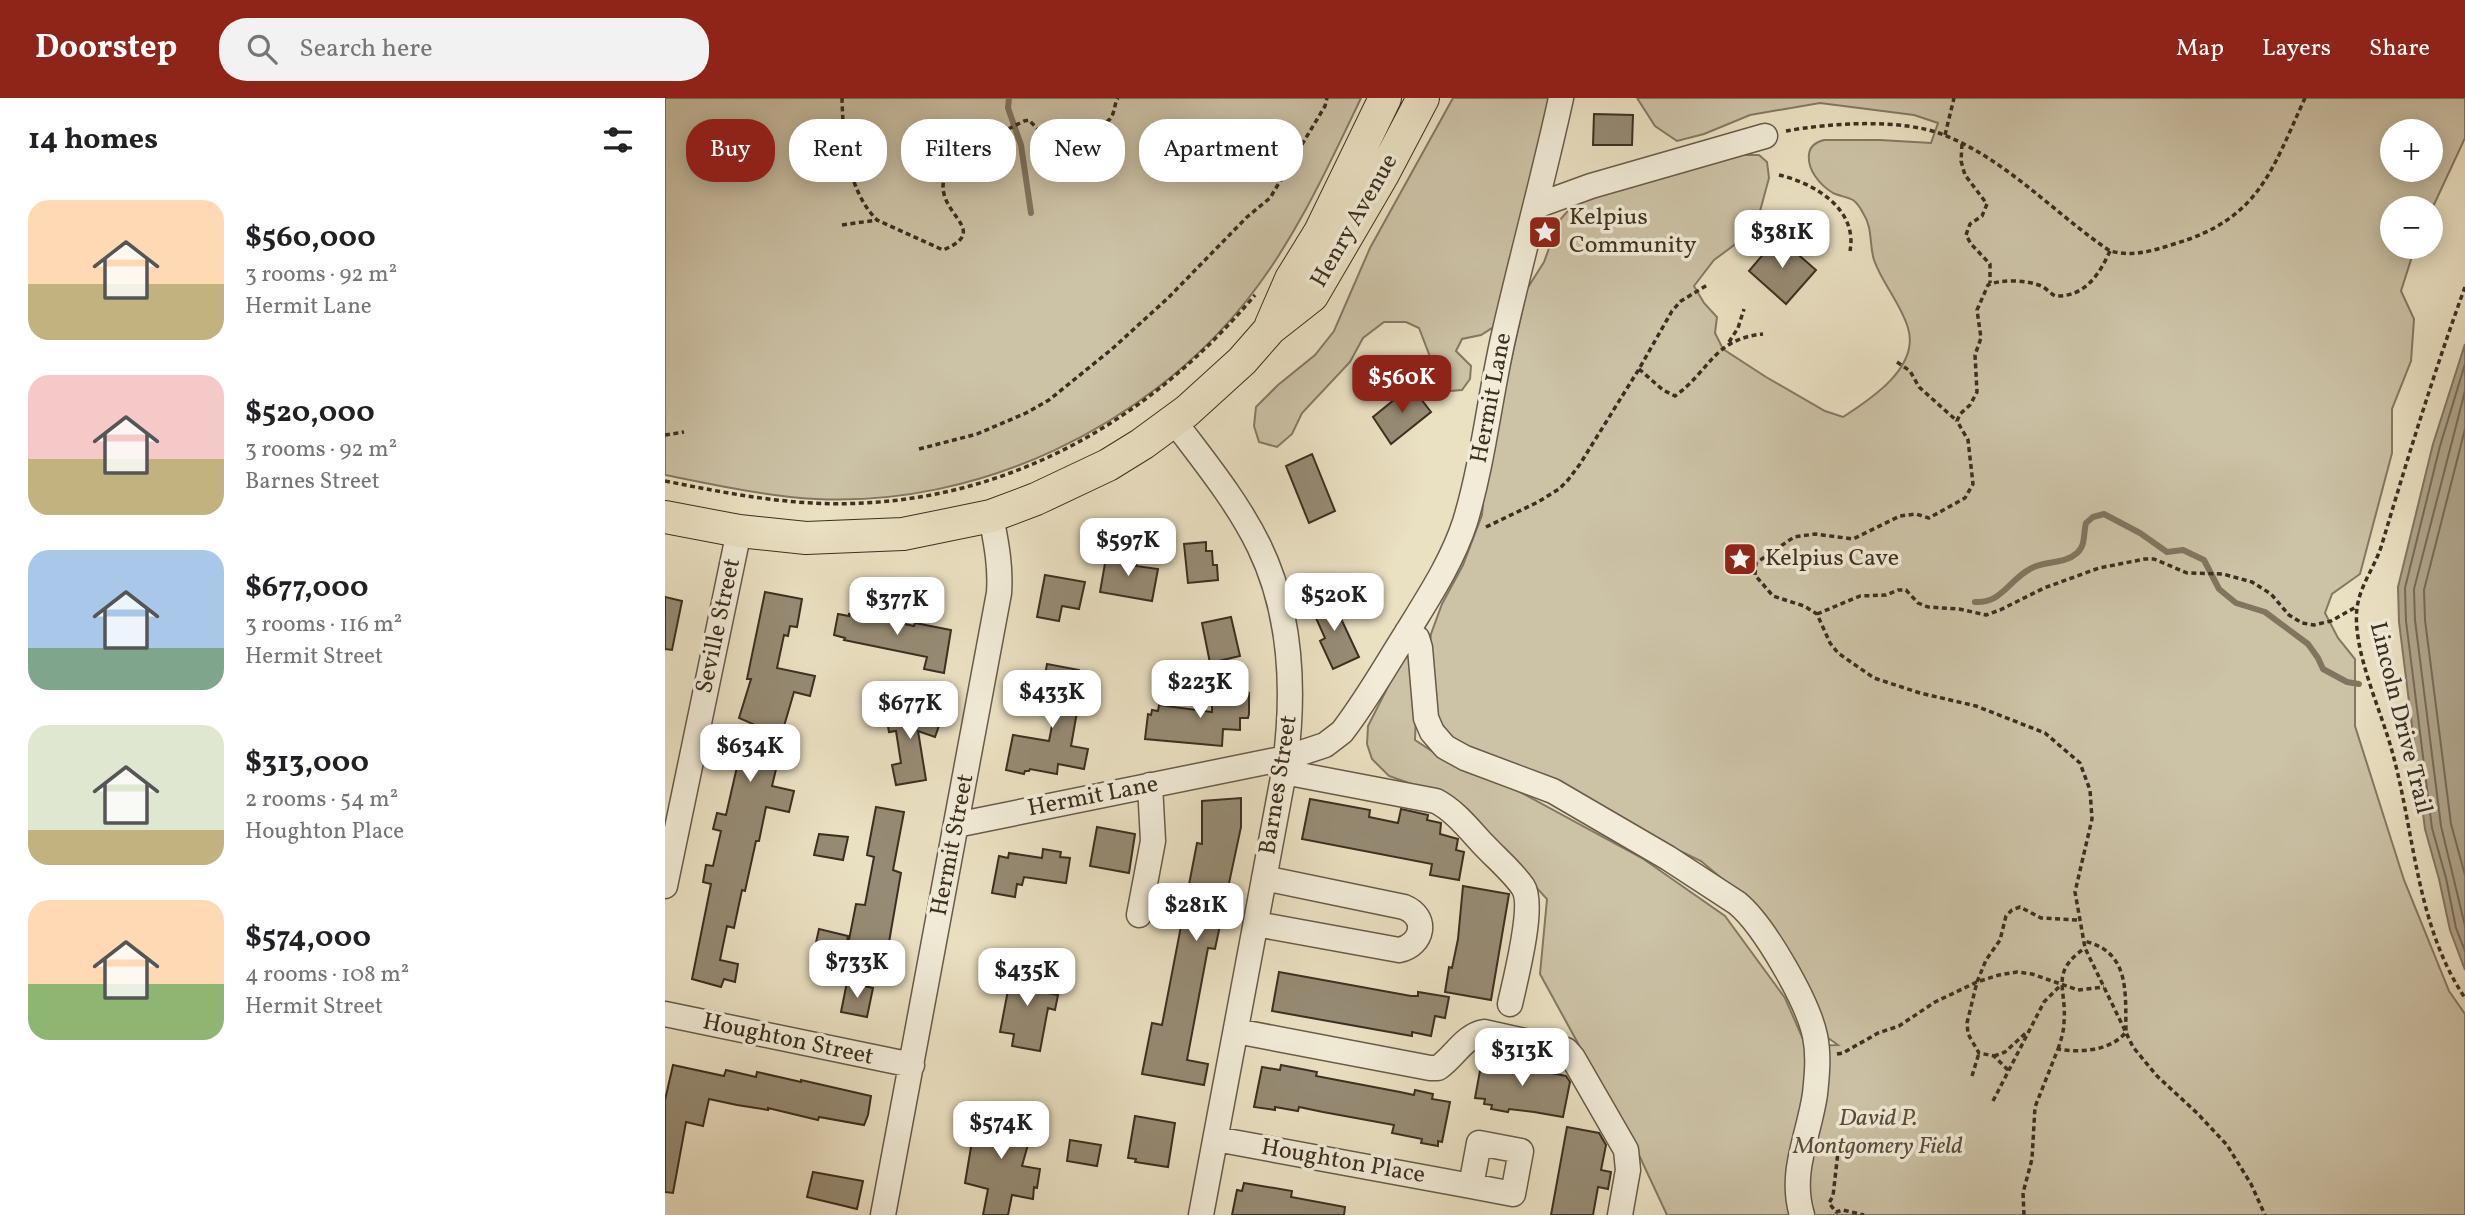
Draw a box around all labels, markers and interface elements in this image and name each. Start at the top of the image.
search box [219,18,709,81]
text: Doorstep [35,26,177,72]
icon: search [243,30,281,68]
text: Search here [299,31,433,67]
text: Map [2176,32,2224,66]
text: Layers [2262,32,2331,66]
text: Share [2369,32,2430,66]
text: 14 homes [28,119,158,161]
chip: Buy [686,119,775,182]
chip: Rent [789,119,887,182]
chip: Filters [901,119,1016,182]
chip: New [1030,119,1125,182]
chip: Apartment [1139,119,1303,182]
map controls [2380,119,2443,259]
button: + [2380,119,2443,182]
icon: filters [599,121,637,159]
street label: Henry Avenue [1303,148,1407,294]
button: − [2380,196,2443,259]
place label: Kelpius Community [1569,201,1696,263]
pin: $381K [1733,211,1831,270]
place icon: Kelpius Community [1526,213,1564,251]
text: $560,000 [245,217,376,259]
text: $381K [1751,217,1814,249]
icon: home [84,228,168,312]
text: 3 rooms · 92 m² [245,259,397,291]
text: Hermit Lane [245,291,372,323]
street label: Hermit Lane [1463,330,1521,466]
pin: $560K [1353,356,1451,415]
text: $560K [1368,362,1436,394]
text: $520,000 [245,392,375,434]
icon: home [84,403,168,487]
text: 3 rooms · 92 m² [245,434,397,466]
text: Barnes Street [245,466,380,498]
pin: $597K [1079,518,1177,578]
text: $597K [1096,525,1160,557]
place icon: Kelpius Cave [1721,540,1759,578]
place label: Kelpius Cave [1765,542,1899,576]
street label: Seville Street [688,555,750,697]
text: $677,000 [245,567,369,609]
pin: $520K [1285,574,1383,633]
icon: home [84,578,168,662]
pin: $377K [848,578,946,637]
text: $520K [1301,580,1367,612]
text: $377K [865,584,929,616]
text: 3 rooms · 116 m² [245,609,402,641]
street label: Lincoln Drive Trail [2360,618,2440,818]
text: Hermit Street [245,641,383,673]
pin: $223K [1151,660,1249,720]
text: $223K [1168,667,1232,699]
pin: $433K [1003,670,1101,730]
text: $433K [1019,677,1085,709]
pin: $677K [861,682,959,741]
text: $677K [878,688,942,720]
street label: Barnes Street [1251,713,1307,857]
pin: $634K [701,724,799,784]
text: $634K [716,731,784,763]
text: $313,000 [245,742,369,784]
icon: home [84,753,168,837]
street label: Hermit Lane [1025,768,1161,826]
street label: Hermit Street [923,771,983,919]
text: 2 rooms · 54 m² [245,784,398,816]
text: Houghton Place [245,816,404,848]
pin: $281K [1147,884,1245,943]
text: $281K [1164,890,1228,922]
text: $574,000 [245,917,371,959]
icon: home [84,928,168,1012]
pin: $733K [808,940,906,1000]
text: $733K [825,947,889,979]
pin: $435K [978,948,1076,1008]
text: $435K [994,955,1060,987]
text: 4 rooms · 108 m² [245,959,409,991]
text: Hermit Street [245,991,383,1023]
street label: Houghton Street [699,1005,877,1075]
pin: $313K [1473,1028,1571,1088]
text: $313K [1491,1035,1553,1067]
pin: $574K [952,1102,1050,1161]
park label: David P. Montgomery Field [1792,1102,1963,1164]
text: $574K [969,1108,1033,1140]
street label: Houghton Place [1258,1131,1428,1193]

